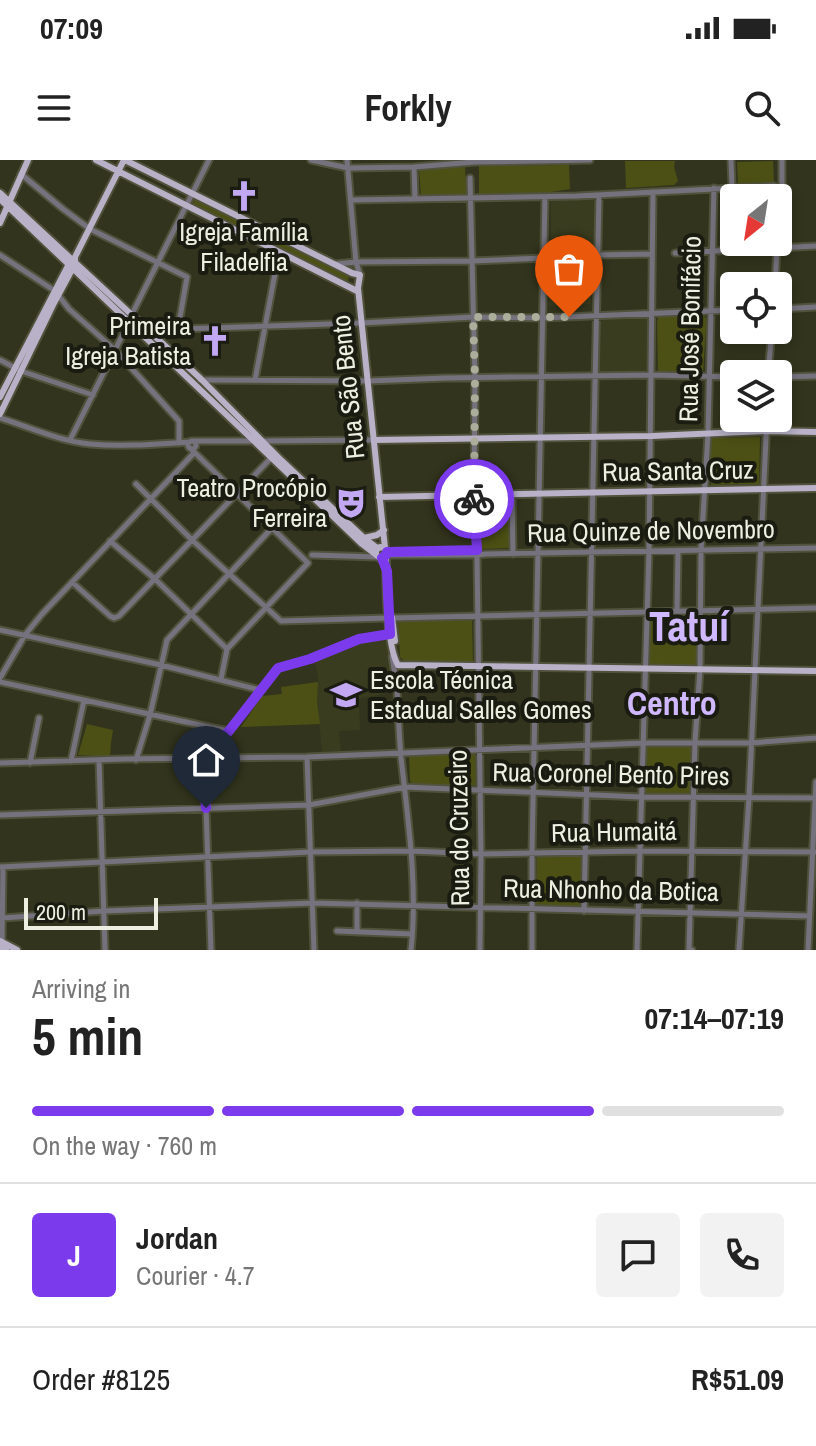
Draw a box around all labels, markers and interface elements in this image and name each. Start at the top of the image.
text: 07:09 [40,8,103,48]
text: Forkly [364,84,452,132]
icon: menu [32,86,76,130]
icon: search [740,86,784,130]
church icon: Igreja Família Filadelfia [227,179,261,213]
north arrow [720,184,792,256]
map controls [720,184,792,432]
place label: Igreja Família Filadelfia [179,214,309,279]
pin [535,235,603,317]
street label: Rua José Bonifácio [670,236,709,422]
icon: bag [547,247,591,291]
button: locate [720,272,792,344]
place label: Primeira Igreja Batista [65,308,191,373]
street label: Rua São Bento [323,313,372,461]
church icon: Primeira Igreja Batista [198,324,232,358]
button: layers [720,360,792,432]
street label: Rua Santa Cruz [602,452,754,489]
courier [434,459,514,539]
place label: Teatro Procópio Ferreira [176,470,327,535]
icon: bike [452,477,496,521]
theatre icon: Teatro Procópio Ferreira [334,486,368,520]
street label: Rua Quinze de Novembro [527,511,775,550]
district label: Tatuí [649,598,730,654]
place label: Escola Técnica Estadual Salles Gomes [370,662,592,727]
school or university icon: Escola Técnica Estadual Salles Gomes [329,678,363,712]
district label: Centro [627,680,717,726]
pin [172,726,240,808]
icon: home [184,738,228,782]
street label: Rua do Cruzeiro [440,750,477,907]
street label: Rua Coronel Bento Pires [492,754,730,793]
street label: Rua Humaitá [551,813,677,850]
street label: Rua Nhonho da Botica [503,870,719,909]
scale bar [24,894,158,930]
text: 200 m [36,897,86,927]
text: Arriving in [32,971,130,1006]
text: 07:14–07:19 [645,998,784,1038]
text: 5 min [32,1001,143,1071]
text: On the way · 760 m [32,1128,217,1163]
button: chat [596,1213,680,1297]
button: phone [700,1213,784,1297]
text: Jordan [136,1218,218,1258]
text: J [67,1235,81,1275]
text: Courier · 4.7 [136,1258,255,1293]
text: Order #8125 [32,1359,170,1399]
text: R$51.09 [691,1359,784,1399]

